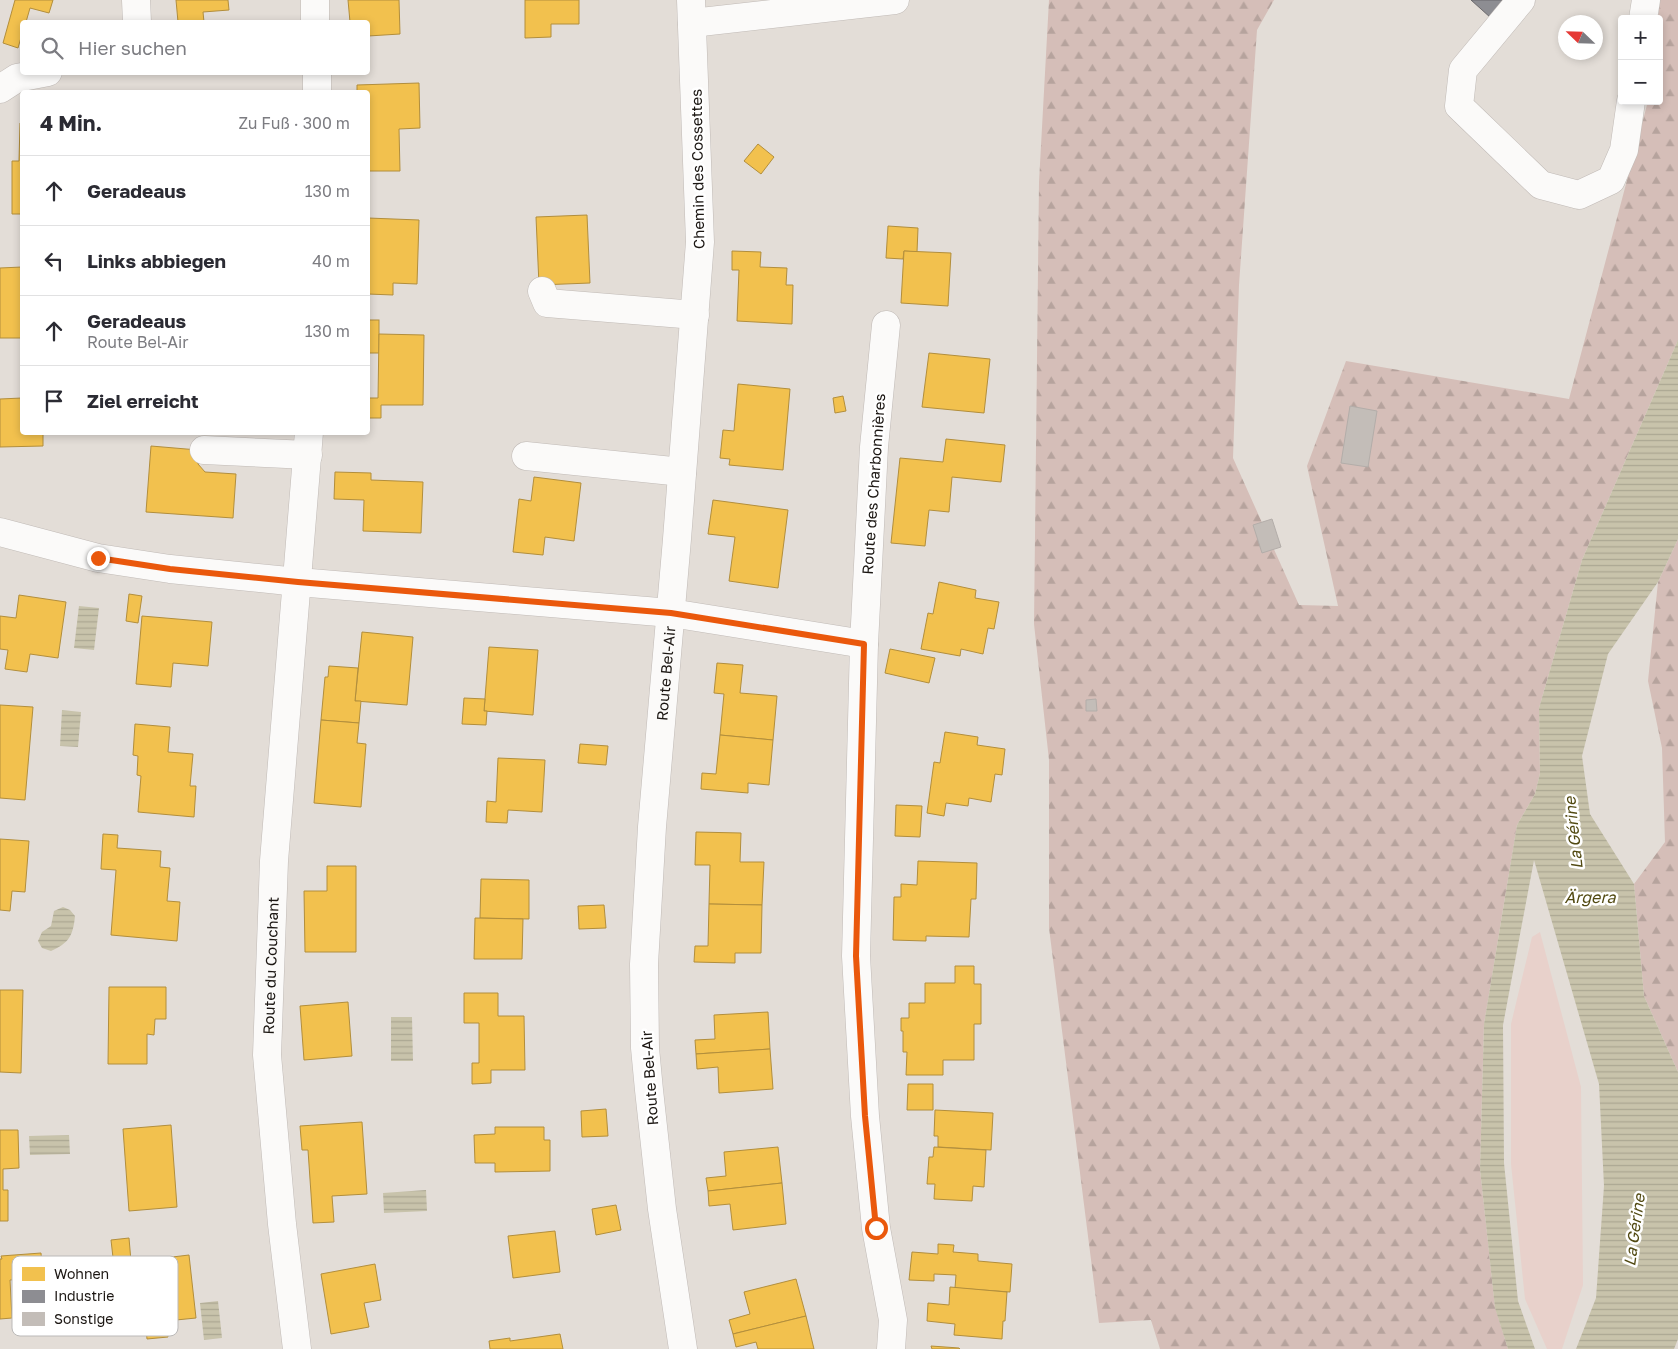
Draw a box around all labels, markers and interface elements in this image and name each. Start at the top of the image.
north arrow [1558,15,1603,60]
map controls [1618,15,1663,105]
button: + [1618,15,1663,60]
search box [20,20,370,75]
icon: search [38,34,66,62]
text: Hier suchen [78,36,187,59]
button: − [1618,60,1663,105]
street label: Chemin des Cossettes [687,89,707,249]
text: 4 Min. [40,110,102,136]
text: Zu Fuß · 300 m [238,113,350,133]
icon: ahead [40,177,68,205]
text: Geradeaus [87,179,186,202]
text: 130 m [305,181,350,201]
icon: left [40,247,68,275]
text: Links abbiegen [87,249,226,272]
text: 40 m [312,251,350,271]
text: Geradeaus [87,309,186,332]
icon: ahead [40,317,68,345]
text: 130 m [305,321,350,341]
text: Route Bel-Air [87,332,189,352]
icon: arrive [40,387,68,415]
text: Ziel erreicht [87,389,199,412]
street label: Route des Charbonnières [858,393,888,575]
route end [87,547,110,570]
street label: Route Bel-Air [652,625,678,722]
water label: La Gérine [1559,794,1587,870]
water label: Ärgera [1564,887,1616,907]
street label: Route du Couchant [259,896,282,1035]
street label: Route Bel-Air [637,1030,661,1126]
water label: La Gérine [1619,1191,1649,1267]
route start [865,1217,888,1240]
legend [12,1256,178,1336]
text: Wohnen [54,1265,109,1282]
text: Industrie [54,1287,114,1304]
text: Sonstige [54,1310,113,1327]

